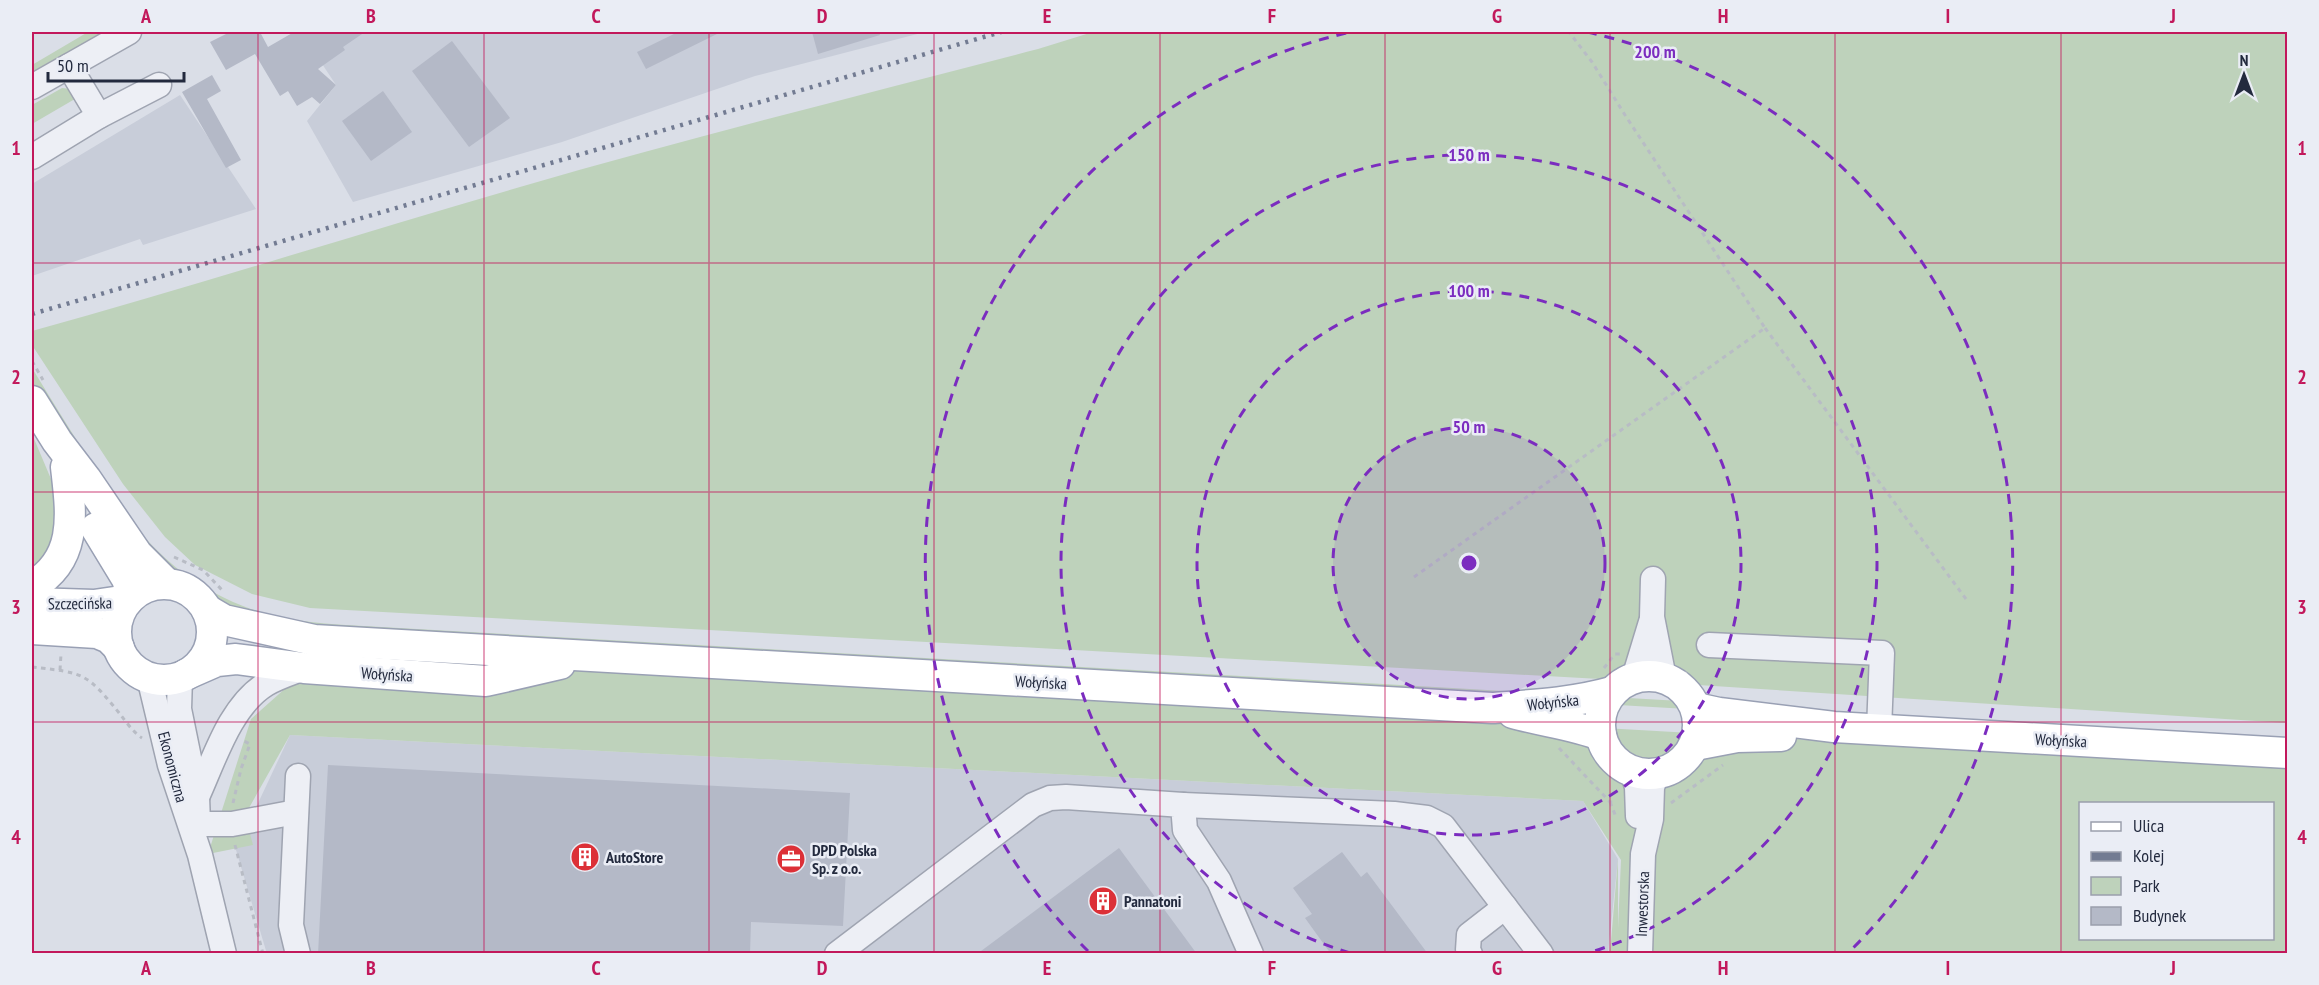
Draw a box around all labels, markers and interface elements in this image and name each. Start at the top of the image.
text: A [140,3,152,29]
text: B [366,3,376,29]
text: C [591,3,601,29]
text: D [817,3,828,29]
text: E [1043,3,1051,29]
text: F [1268,3,1276,29]
text: G [1492,3,1502,29]
text: H [1718,3,1728,29]
text: I [1946,3,1950,29]
text: J [2169,3,2176,29]
text: 200 m [1634,40,1676,63]
scale bar [48,45,184,83]
north arrow [2214,45,2274,105]
text: N [2240,50,2248,70]
text: 50 m [57,54,89,77]
text: 1 [11,135,21,161]
text: 1 [2297,135,2307,161]
text: 150 m [1448,143,1490,166]
text: 100 m [1448,279,1490,302]
text: 2 [11,364,21,390]
text: 2 [2297,364,2307,390]
text: 50 m [1453,415,1485,438]
centre of rings [1459,553,1479,573]
street label: Szczecińska [48,592,112,614]
text: 3 [11,594,21,620]
text: 3 [2297,594,2307,620]
street label: Wołyńska [360,662,414,686]
street label: Wołyńska [1015,671,1067,693]
street label: Wołyńska [1526,689,1580,715]
street label: Ekonomiczna [154,729,192,805]
street label: Wołyńska [2035,729,2087,751]
legend [2079,802,2274,940]
text: Ulica [2133,814,2164,837]
text: 4 [11,824,21,850]
text: 4 [2297,824,2307,850]
place label: DPD Polska Sp. z o.o. [812,840,877,878]
building icon: AutoStore [569,841,601,873]
office icon: DPD Polska Sp. z o.o. [775,843,807,875]
text: Kolej [2133,844,2164,867]
place label: AutoStore [605,847,663,867]
street label: Inwestorska [1631,871,1653,937]
text: Park [2133,874,2160,897]
building icon: Pannatoni [1087,885,1119,917]
place label: Pannatoni [1124,891,1182,911]
text: Budynek [2133,904,2186,927]
text: A [140,955,152,981]
text: B [366,955,376,981]
text: C [591,955,601,981]
text: D [817,955,828,981]
text: E [1043,955,1051,981]
text: F [1268,955,1276,981]
text: G [1492,955,1502,981]
text: H [1718,955,1728,981]
text: I [1946,955,1950,981]
text: J [2169,955,2176,981]

